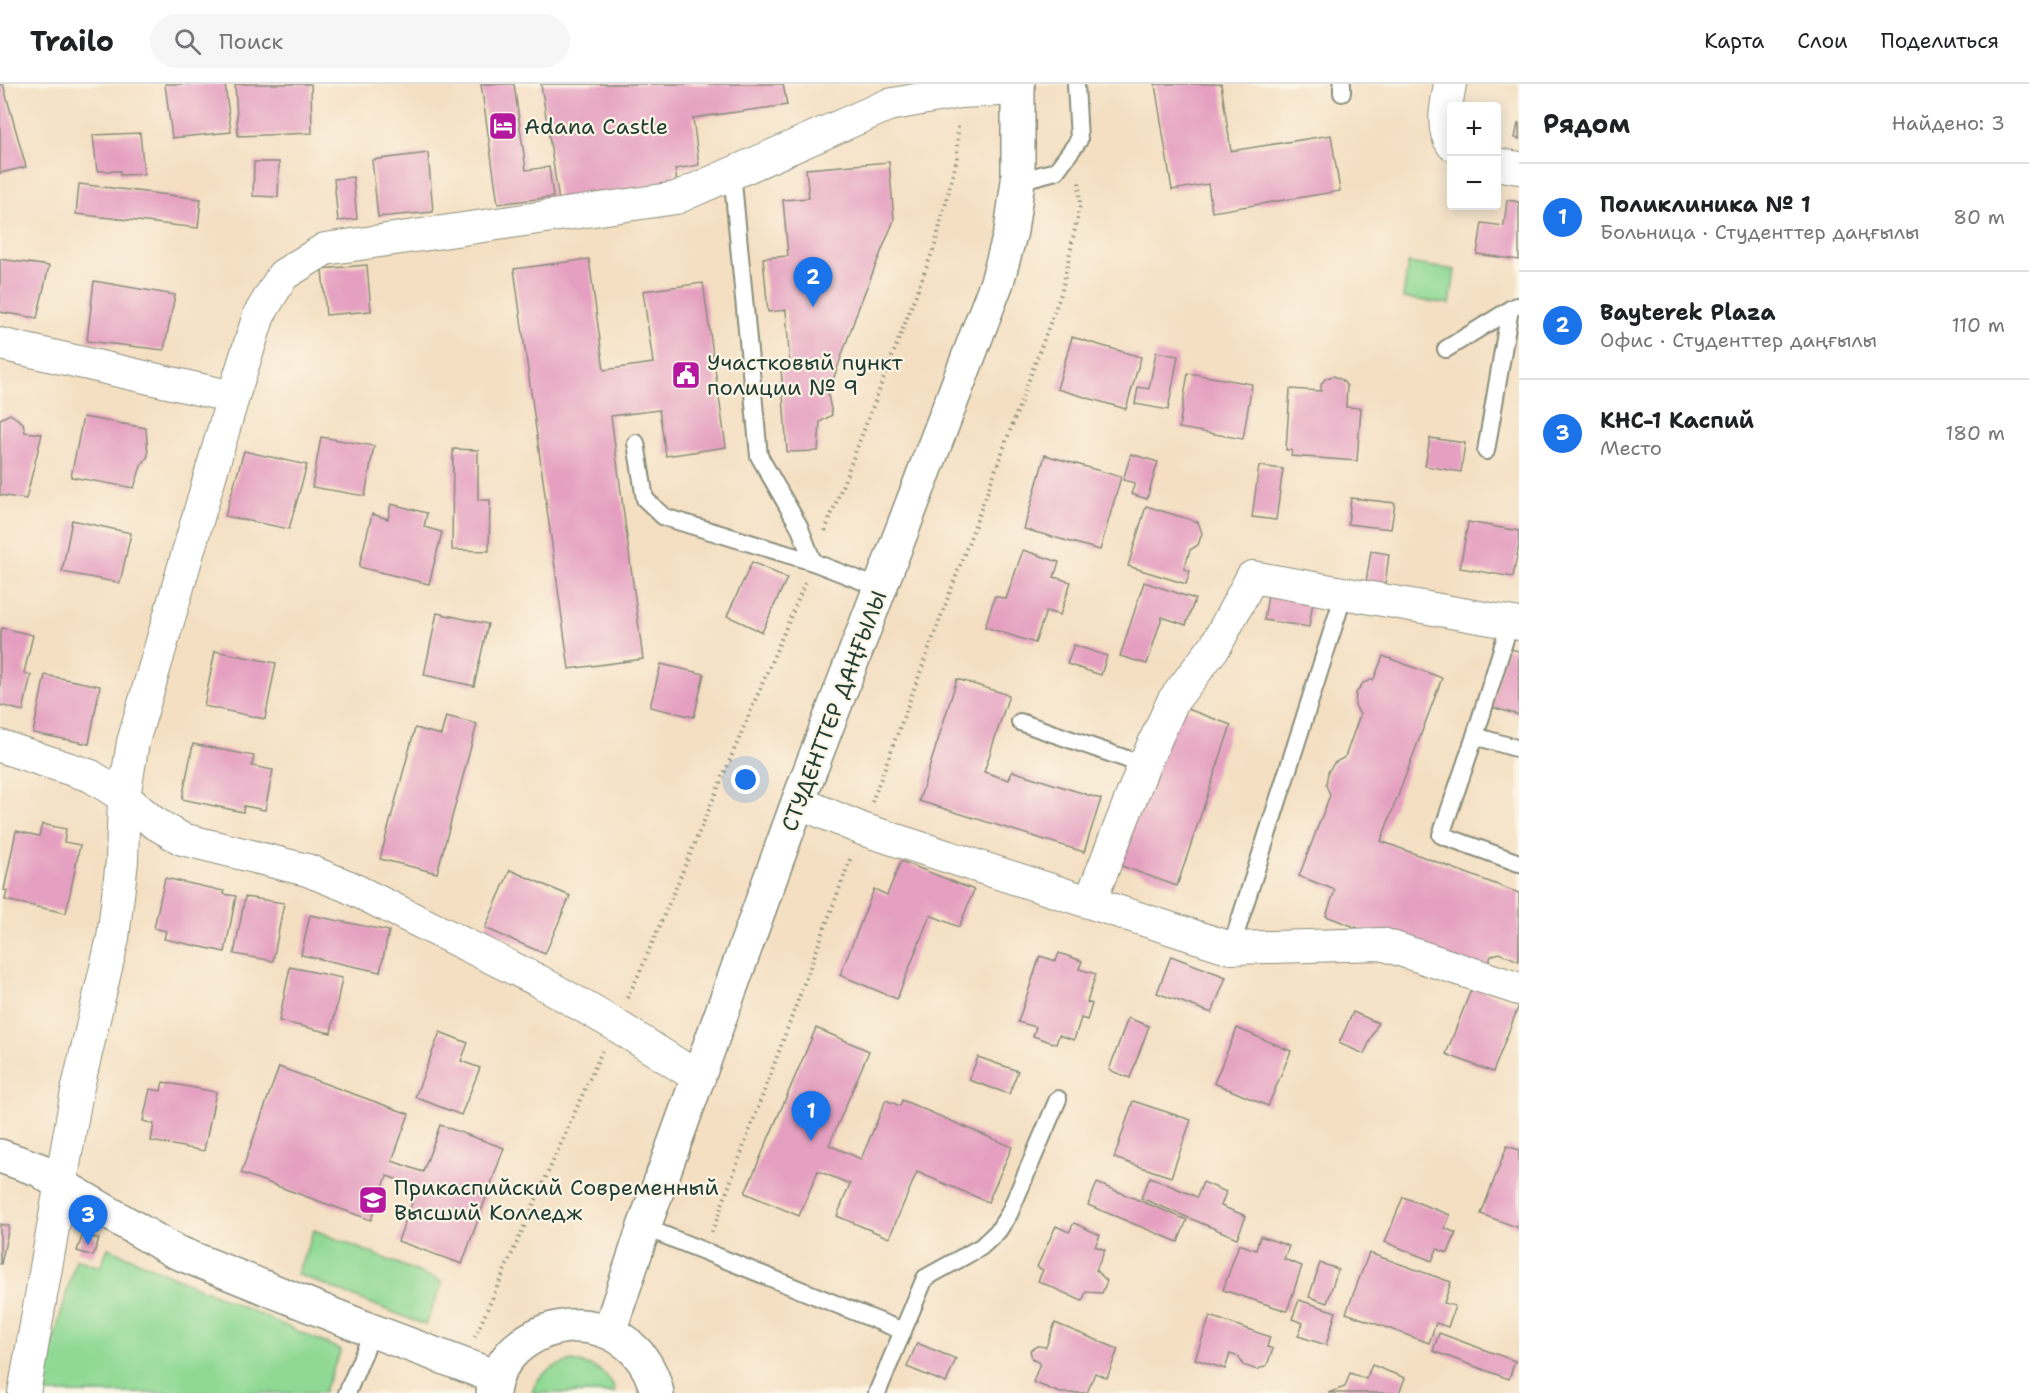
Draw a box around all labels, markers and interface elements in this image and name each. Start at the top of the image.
search box [150,14,570,68]
text: Trailo [30,22,114,60]
icon: search [171,25,204,58]
text: Поиск [219,27,283,56]
text: Карта [1704,27,1764,55]
text: Слои [1797,27,1848,55]
text: Поделиться [1881,27,1999,55]
map controls [1447,102,1501,210]
button: + [1447,102,1501,156]
text: Рядом [1543,106,1630,141]
hotel icon: Adana Сastle [487,110,519,142]
text: Найдено: 3 [1892,110,2005,136]
place label: Adana Сastle [524,112,668,141]
button: − [1447,156,1501,210]
text: Поликлиника № 1 [1600,190,1811,219]
text: 1 [1558,204,1567,230]
text: 80 m [1953,204,2005,230]
text: Больница · Студенттер даңғылы [1600,219,1920,245]
pin: 2 [794,258,832,307]
text: Bayterek Plaza [1600,298,1775,327]
text: 2 [1556,312,1570,338]
text: 110 m [1951,312,2005,338]
text: Офис · Студенттер даңғылы [1600,327,1877,353]
place label: Участковый пункт полиции № 9 [707,348,904,402]
public building icon: Участковый пункт полиции № 9 [670,359,702,391]
text: КНС-1 Каспий [1600,406,1754,435]
text: 3 [1556,420,1570,446]
text: 180 m [1945,420,2005,446]
text: Место [1600,435,1662,461]
street label: СТУДЕНТТЕР ДАҢҒЫЛЫ [775,586,893,836]
your location [731,765,760,794]
pin: 1 [792,1092,830,1141]
place label: Прикаспийский Современный Высший Колледж [394,1173,719,1227]
school or university icon: Прикаспийский Современный Высший Колледж [357,1184,389,1216]
pin: 3 [68,1196,107,1245]

